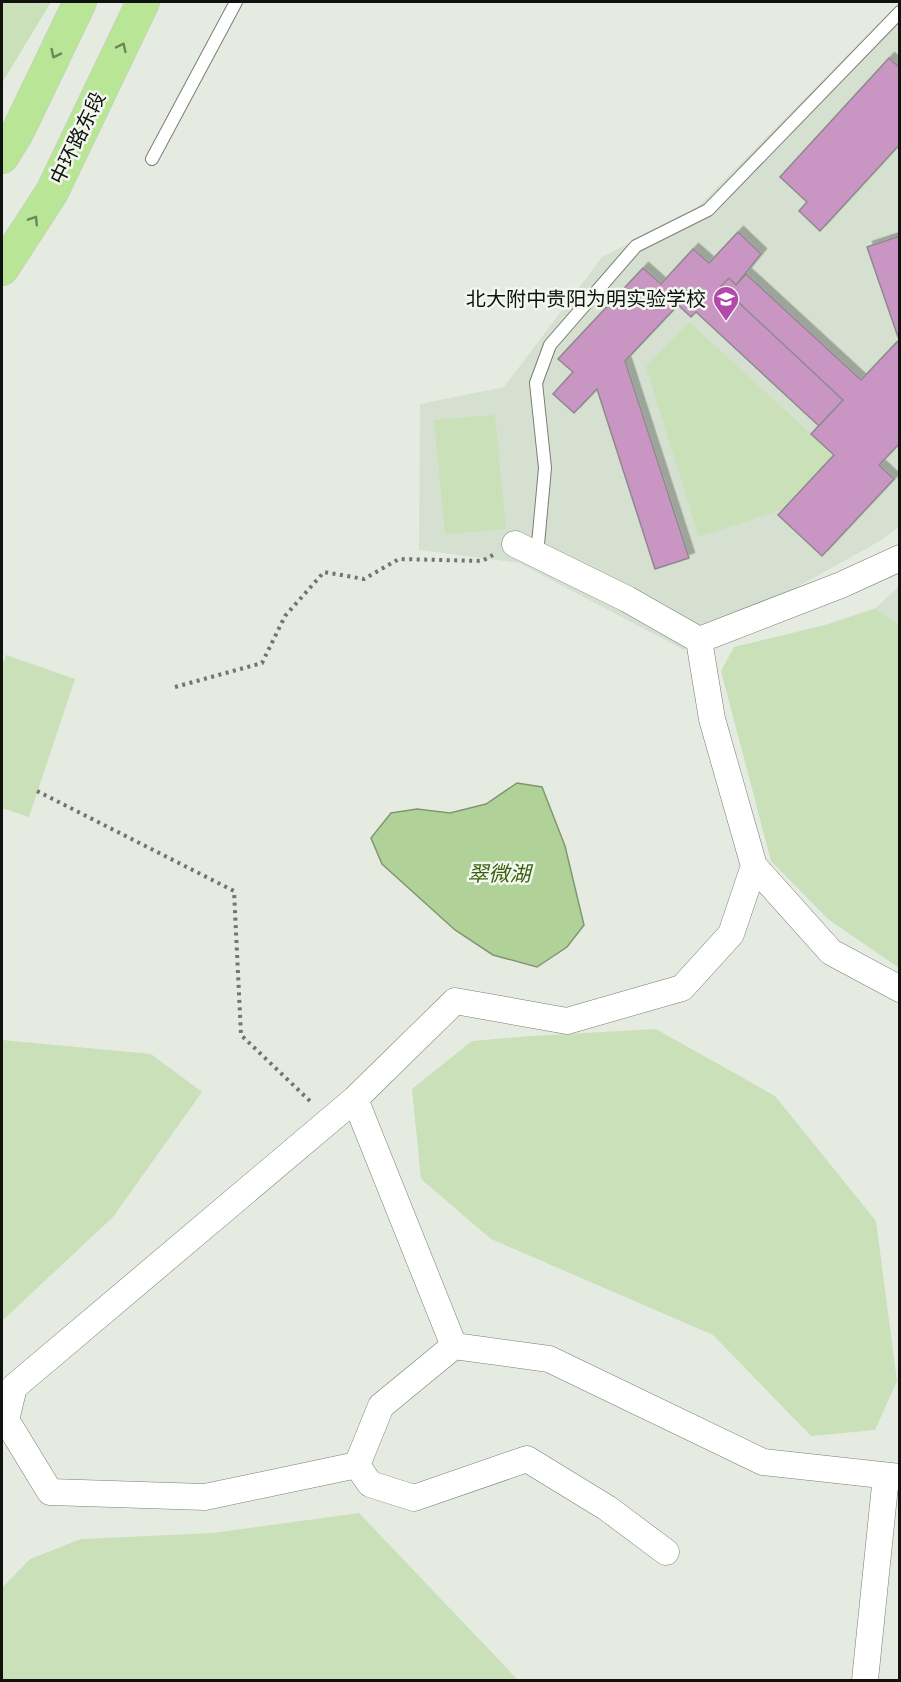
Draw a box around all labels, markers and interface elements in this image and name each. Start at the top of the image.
one-way arrow [114,42,126,53]
one-way arrow [50,48,62,59]
street label: 中环路东段 [46,88,110,188]
one-way arrow [26,216,38,226]
school or university icon: 北大附中贵阳为明实验学校 [711,284,741,322]
place label: 北大附中贵阳为明实验学校 [466,288,706,311]
water label: 翠微湖 [468,862,533,886]

